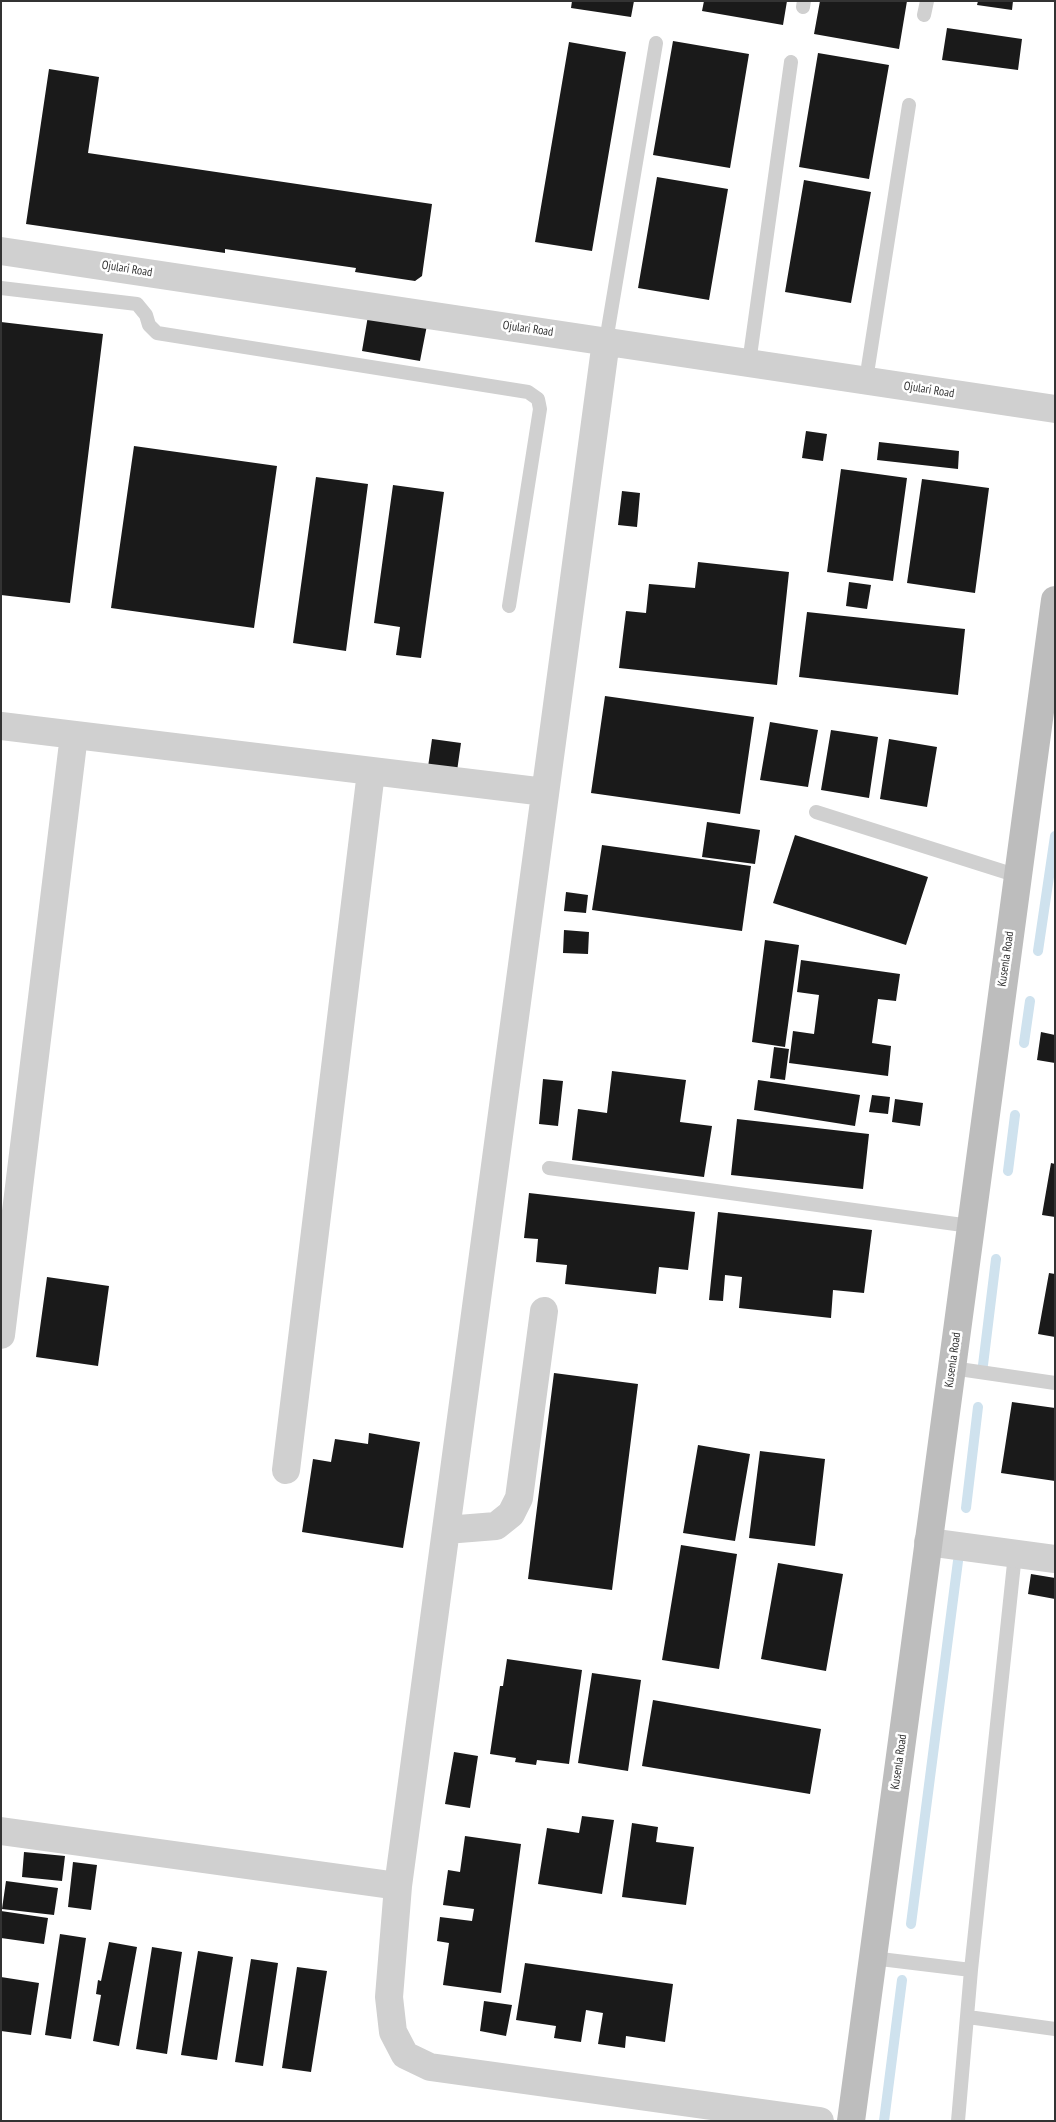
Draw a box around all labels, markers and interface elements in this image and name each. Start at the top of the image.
street label: Ojulari Road [101,258,153,280]
street label: Ojulari Road [502,318,554,340]
street label: Ojulari Road [903,379,955,401]
street label: Kusenla Road [995,930,1017,988]
street label: Kusenla Road [942,1331,964,1389]
street label: Kusenla Road [888,1733,910,1791]

